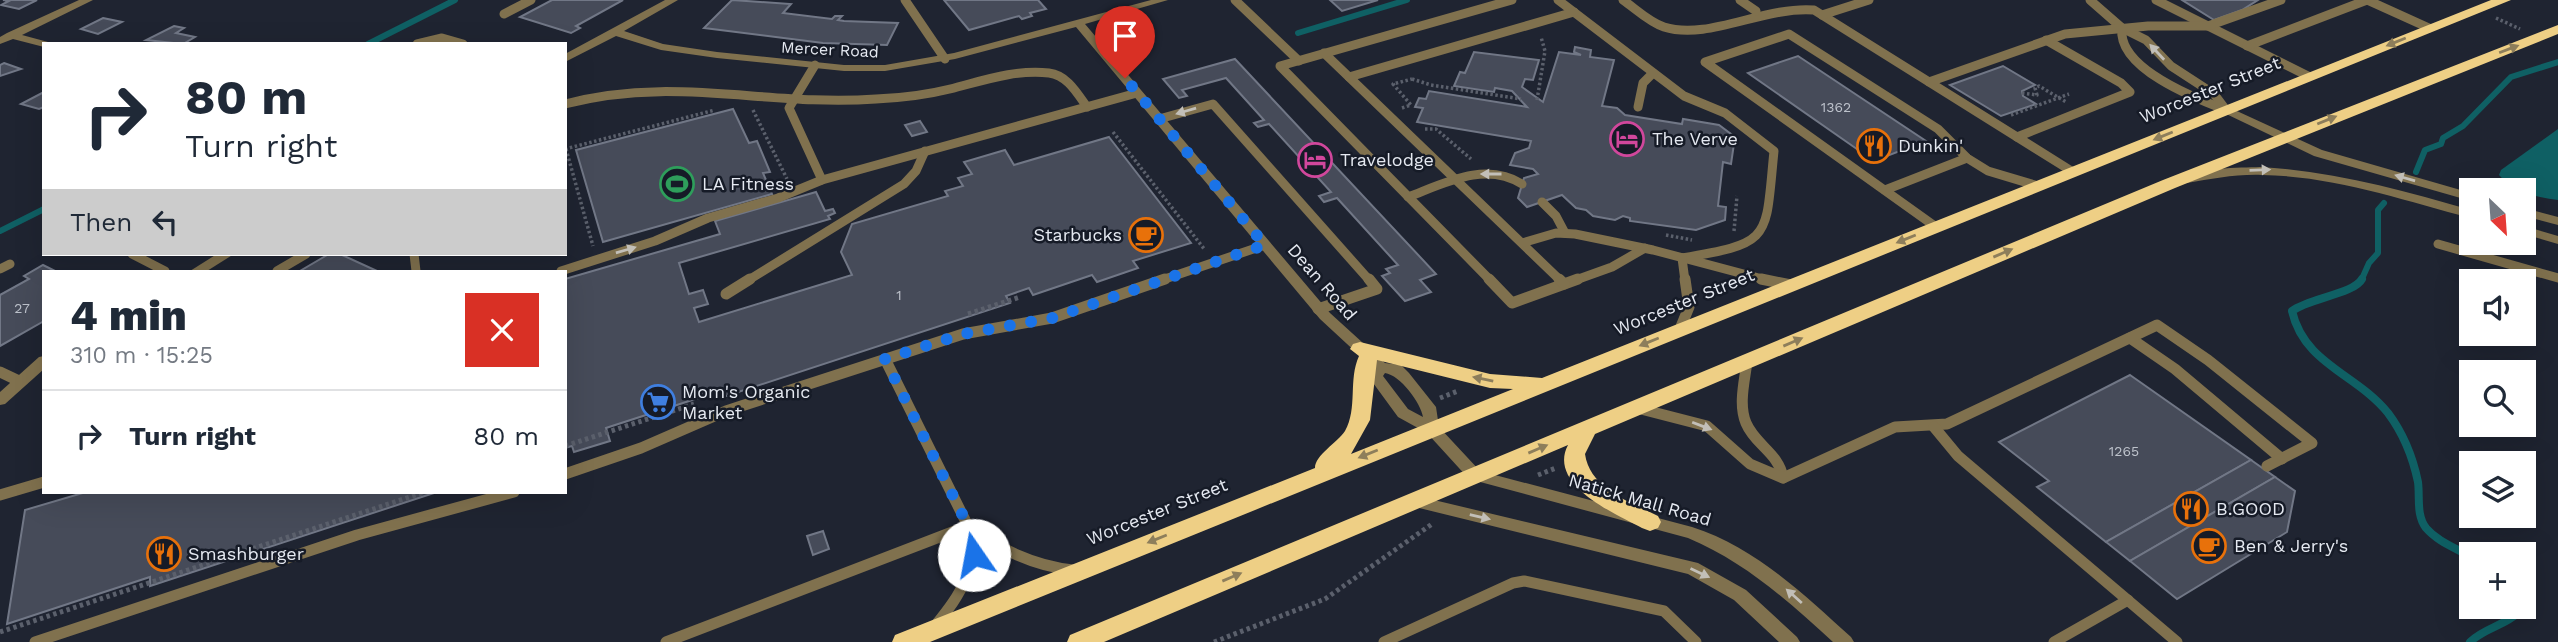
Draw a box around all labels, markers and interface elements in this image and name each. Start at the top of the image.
pin [1095,6,1155,78]
icon: arrive [1106,17,1144,55]
one-way arrow [2385,36,2406,47]
street label: Mercer Road [781,37,879,62]
one-way arrow [2498,43,2519,54]
one-way arrow [2149,44,2165,61]
street label: Worcester Street [2136,52,2284,127]
text: 80 m [185,68,307,126]
icon: right [70,70,161,161]
house number: 1362 [1821,99,1851,115]
one-way arrow [1175,107,1196,117]
one-way arrow [2316,115,2337,126]
hotel icon: The Verve [1608,120,1646,158]
text: Turn right [185,127,337,165]
restaurant icon: Dunkin' [1855,127,1893,165]
place label: The Verve [1652,128,1738,149]
one-way arrow [2152,130,2173,141]
place label: Dunkin' [1898,135,1963,156]
hotel icon: Travelodge [1296,141,1334,179]
place label: Travelodge [1340,149,1434,170]
sports icon: LA Fitness [658,165,696,203]
one-way arrow [2249,165,2271,176]
one-way arrow [1479,168,1501,180]
place label: LA Fitness [702,173,794,194]
one-way arrow [2394,173,2415,183]
north arrow [2459,178,2536,256]
map controls [2459,178,2536,619]
icon: left [146,203,184,241]
text: Then [70,207,132,237]
cafe icon: Starbucks [1127,216,1165,254]
place label: Starbucks [1033,224,1122,245]
one-way arrow [1895,233,1916,244]
street label: Dean Road [1283,239,1361,324]
one-way arrow [616,245,637,255]
one-way arrow [1993,248,2014,259]
street label: Worcester Street [1610,264,1758,339]
button: sound [2459,269,2536,346]
house number: 1 [896,287,902,303]
text: 4 min [70,291,187,340]
button: close [465,293,539,367]
house number: 27 [14,300,30,316]
one-way arrow [1639,336,1660,347]
one-way arrow [1783,336,1804,347]
text: 310 m · 15:25 [70,342,213,369]
button: search [2459,360,2536,437]
one-way arrow [1472,373,1494,384]
place label: Mom's Organic Market [682,381,810,423]
supermarket icon: Mom's Organic Market [639,383,677,421]
icon: right [70,417,108,455]
one-way arrow [1691,420,1712,431]
text: Turn right [129,421,256,451]
text: 80 m [473,421,539,451]
one-way arrow [1528,443,1549,454]
house number: 1265 [2109,443,2139,459]
one-way arrow [1358,448,1379,459]
button: layers [2459,451,2536,528]
street label: Natick Mall Road [1566,469,1714,530]
street label: Worcester Street [1083,474,1231,549]
restaurant icon: B.GOOD [2172,490,2210,528]
place label: B.GOOD [2216,498,2285,519]
one-way arrow [1469,511,1491,522]
position arrow [937,518,1011,592]
cafe icon: Ben & Jerry's [2190,527,2228,565]
one-way arrow [1146,533,1167,544]
restaurant icon: Smashburger [145,535,183,573]
place label: Ben & Jerry's [2234,535,2348,556]
button: + [2459,542,2536,619]
place label: Smashburger [188,543,304,564]
one-way arrow [1690,567,1710,578]
one-way arrow [1222,572,1243,583]
one-way arrow [1785,588,1803,604]

